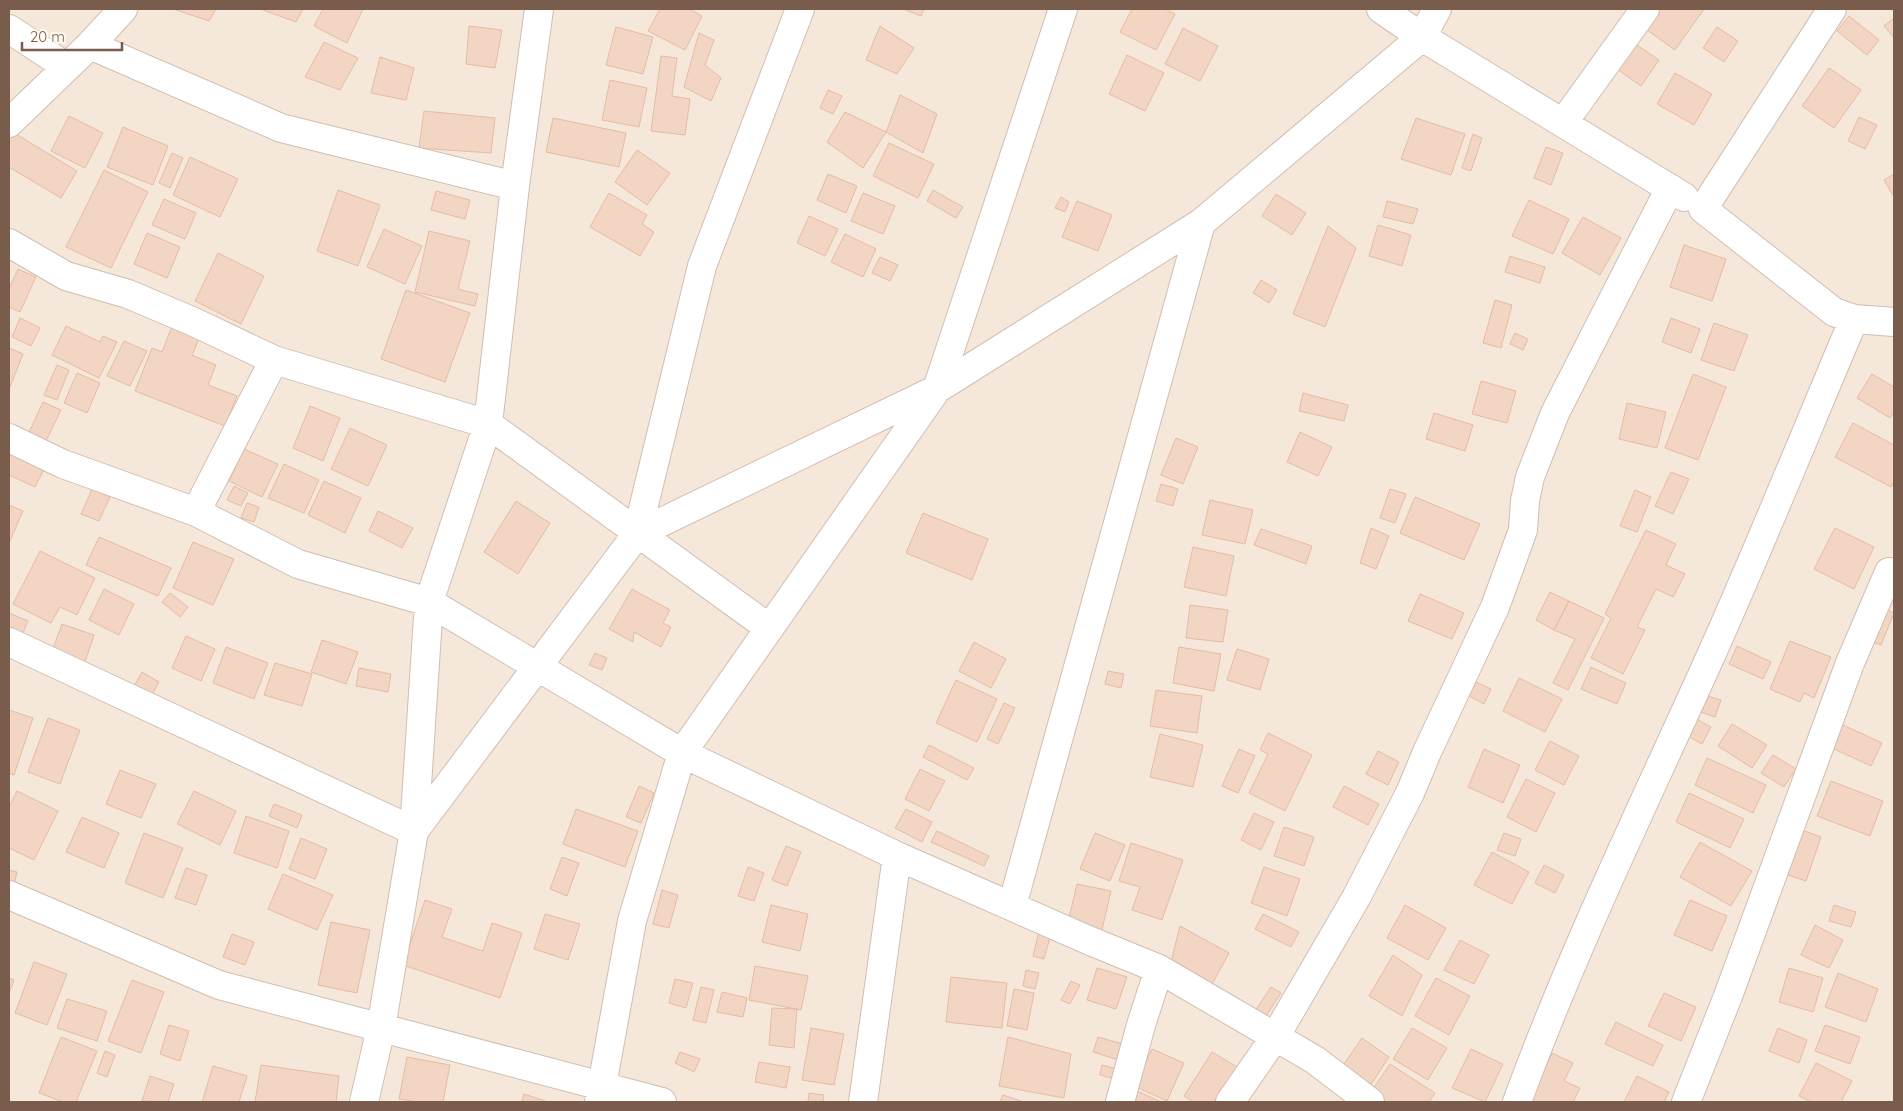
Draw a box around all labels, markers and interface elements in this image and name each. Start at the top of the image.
scale bar [22,20,122,52]
text: 20 m [30,27,65,46]

